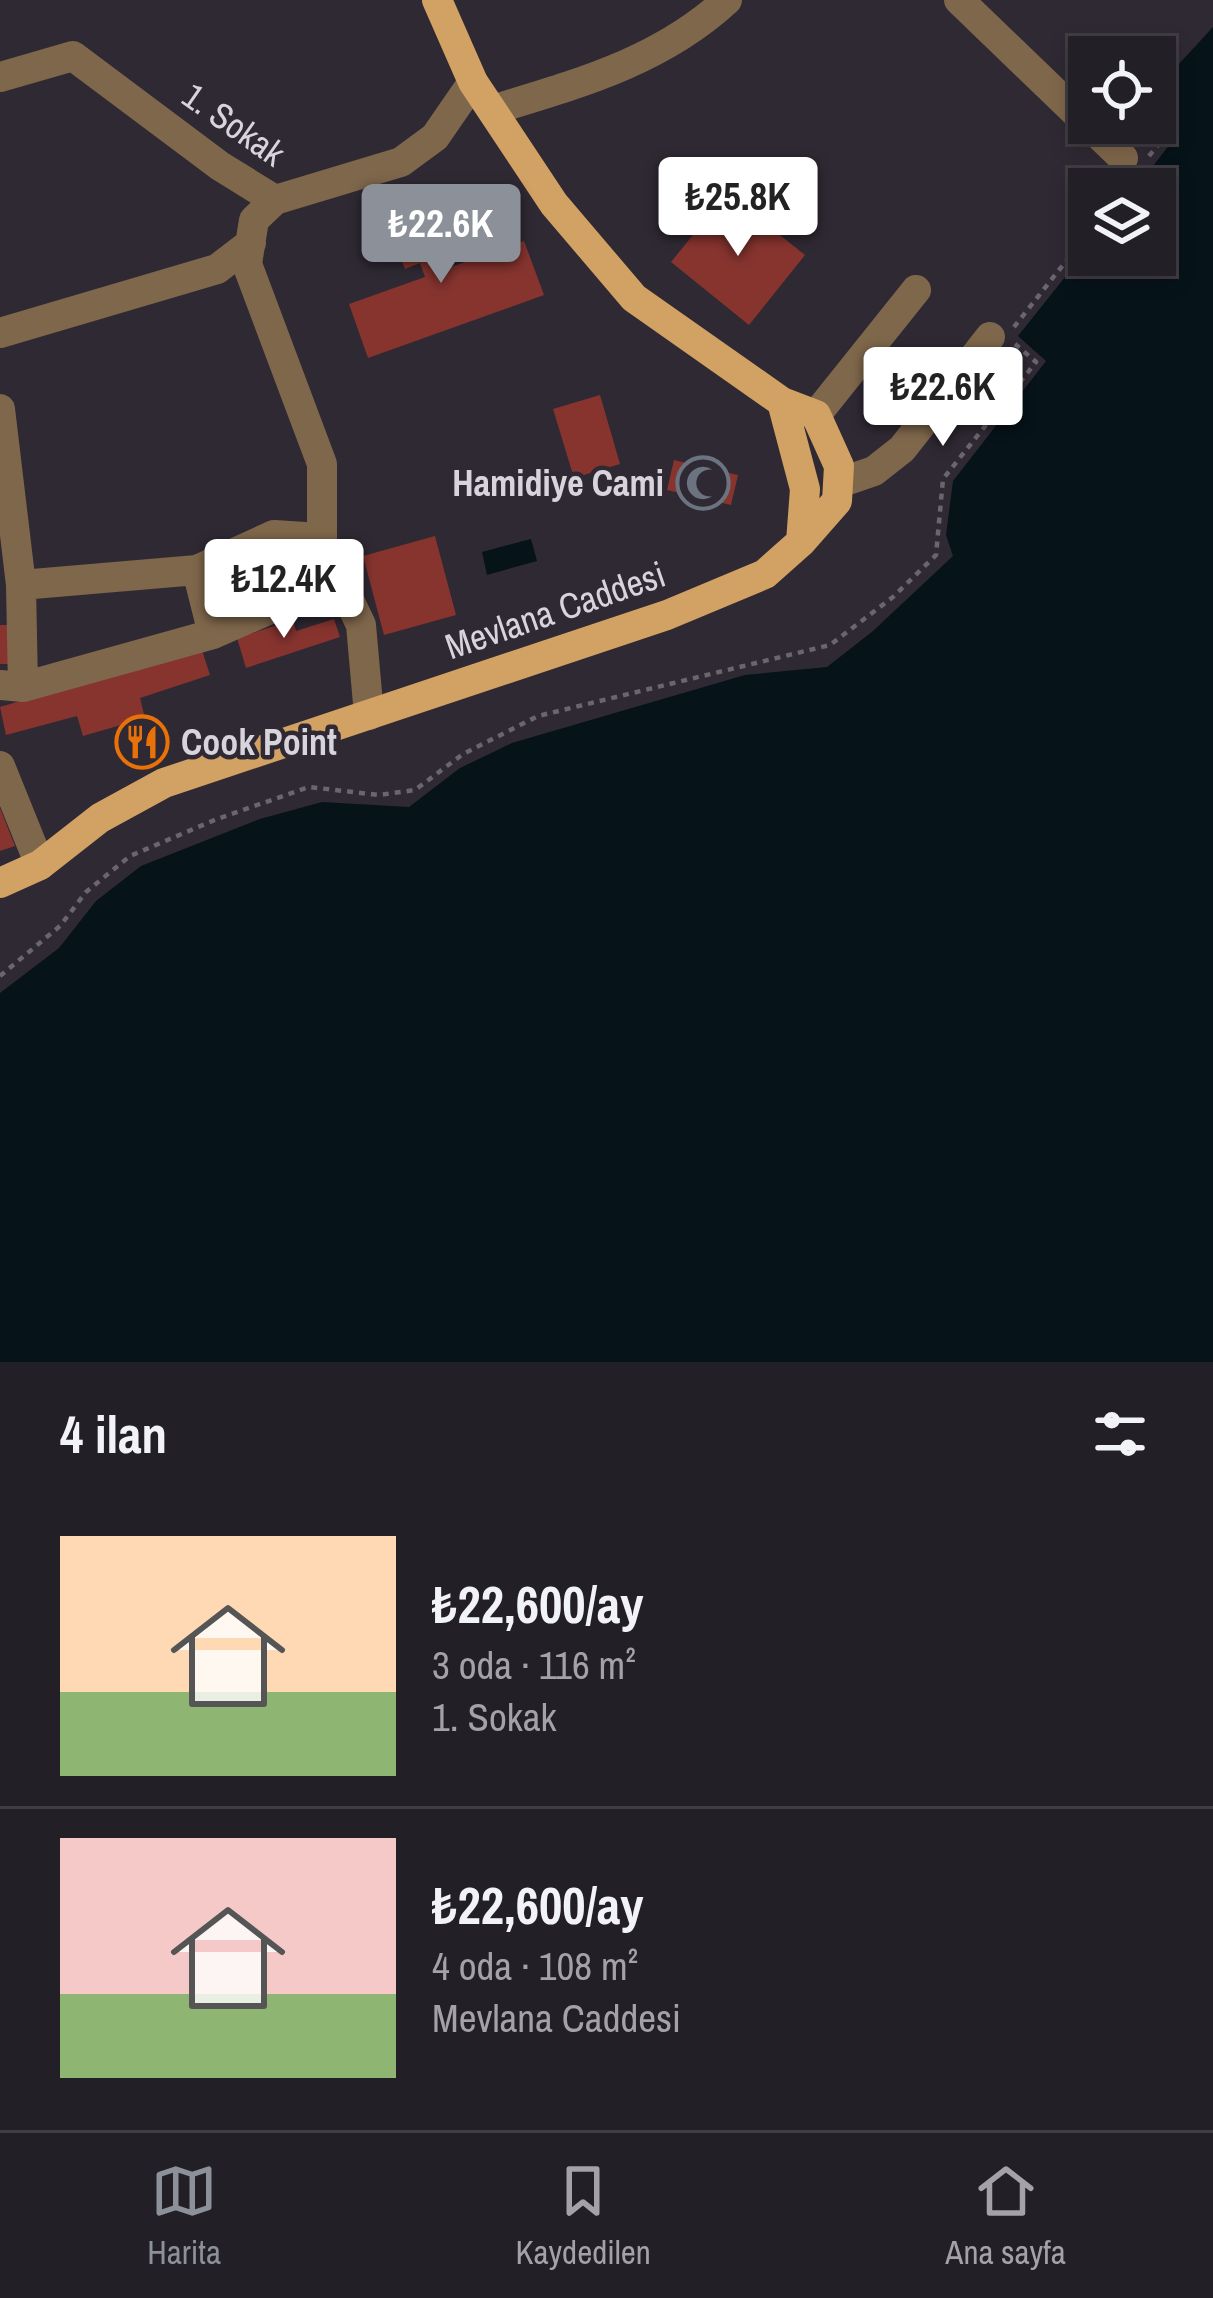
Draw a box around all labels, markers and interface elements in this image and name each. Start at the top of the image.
map controls [1068,36,1176,276]
button: locate [1068,36,1176,144]
street label: 1. Sokak [173,71,295,177]
pin: ₺25.8K [640,157,836,259]
button: layers [1068,168,1176,276]
text: ₺25.8K [686,170,790,222]
pin: ₺22.6K [343,184,539,286]
text: ₺22.6K [389,197,493,249]
pin: ₺22.6K [845,347,1041,449]
text: ₺22.6K [891,360,995,412]
mosque icon: Hamidiye Cami [675,455,731,511]
place label: Hamidiye Cami [452,459,664,507]
pin: ₺12.4K [186,539,382,641]
street label: Mevlana Caddesi [439,550,671,670]
text: ₺12.4K [232,552,336,604]
restaurant icon: Cook Point [114,714,170,770]
place label: Cook Point [181,718,337,766]
text: 4 ilan [60,1400,167,1469]
icon: filters [1087,1401,1153,1467]
text: ₺22,600/ay [432,1570,644,1639]
icon: home [156,1584,300,1728]
text: 3 oda · 116 m² [432,1639,636,1691]
text: 1. Sokak [432,1691,556,1743]
text: ₺22,600/ay [432,1871,644,1940]
icon: home [156,1886,300,2030]
text: 4 oda · 108 m² [432,1940,638,1992]
text: Mevlana Caddesi [432,1992,681,2044]
tab: Harita [147,2158,221,2274]
tab: Kaydedilen [515,2158,651,2274]
tab: Ana sayfa [945,2158,1066,2274]

